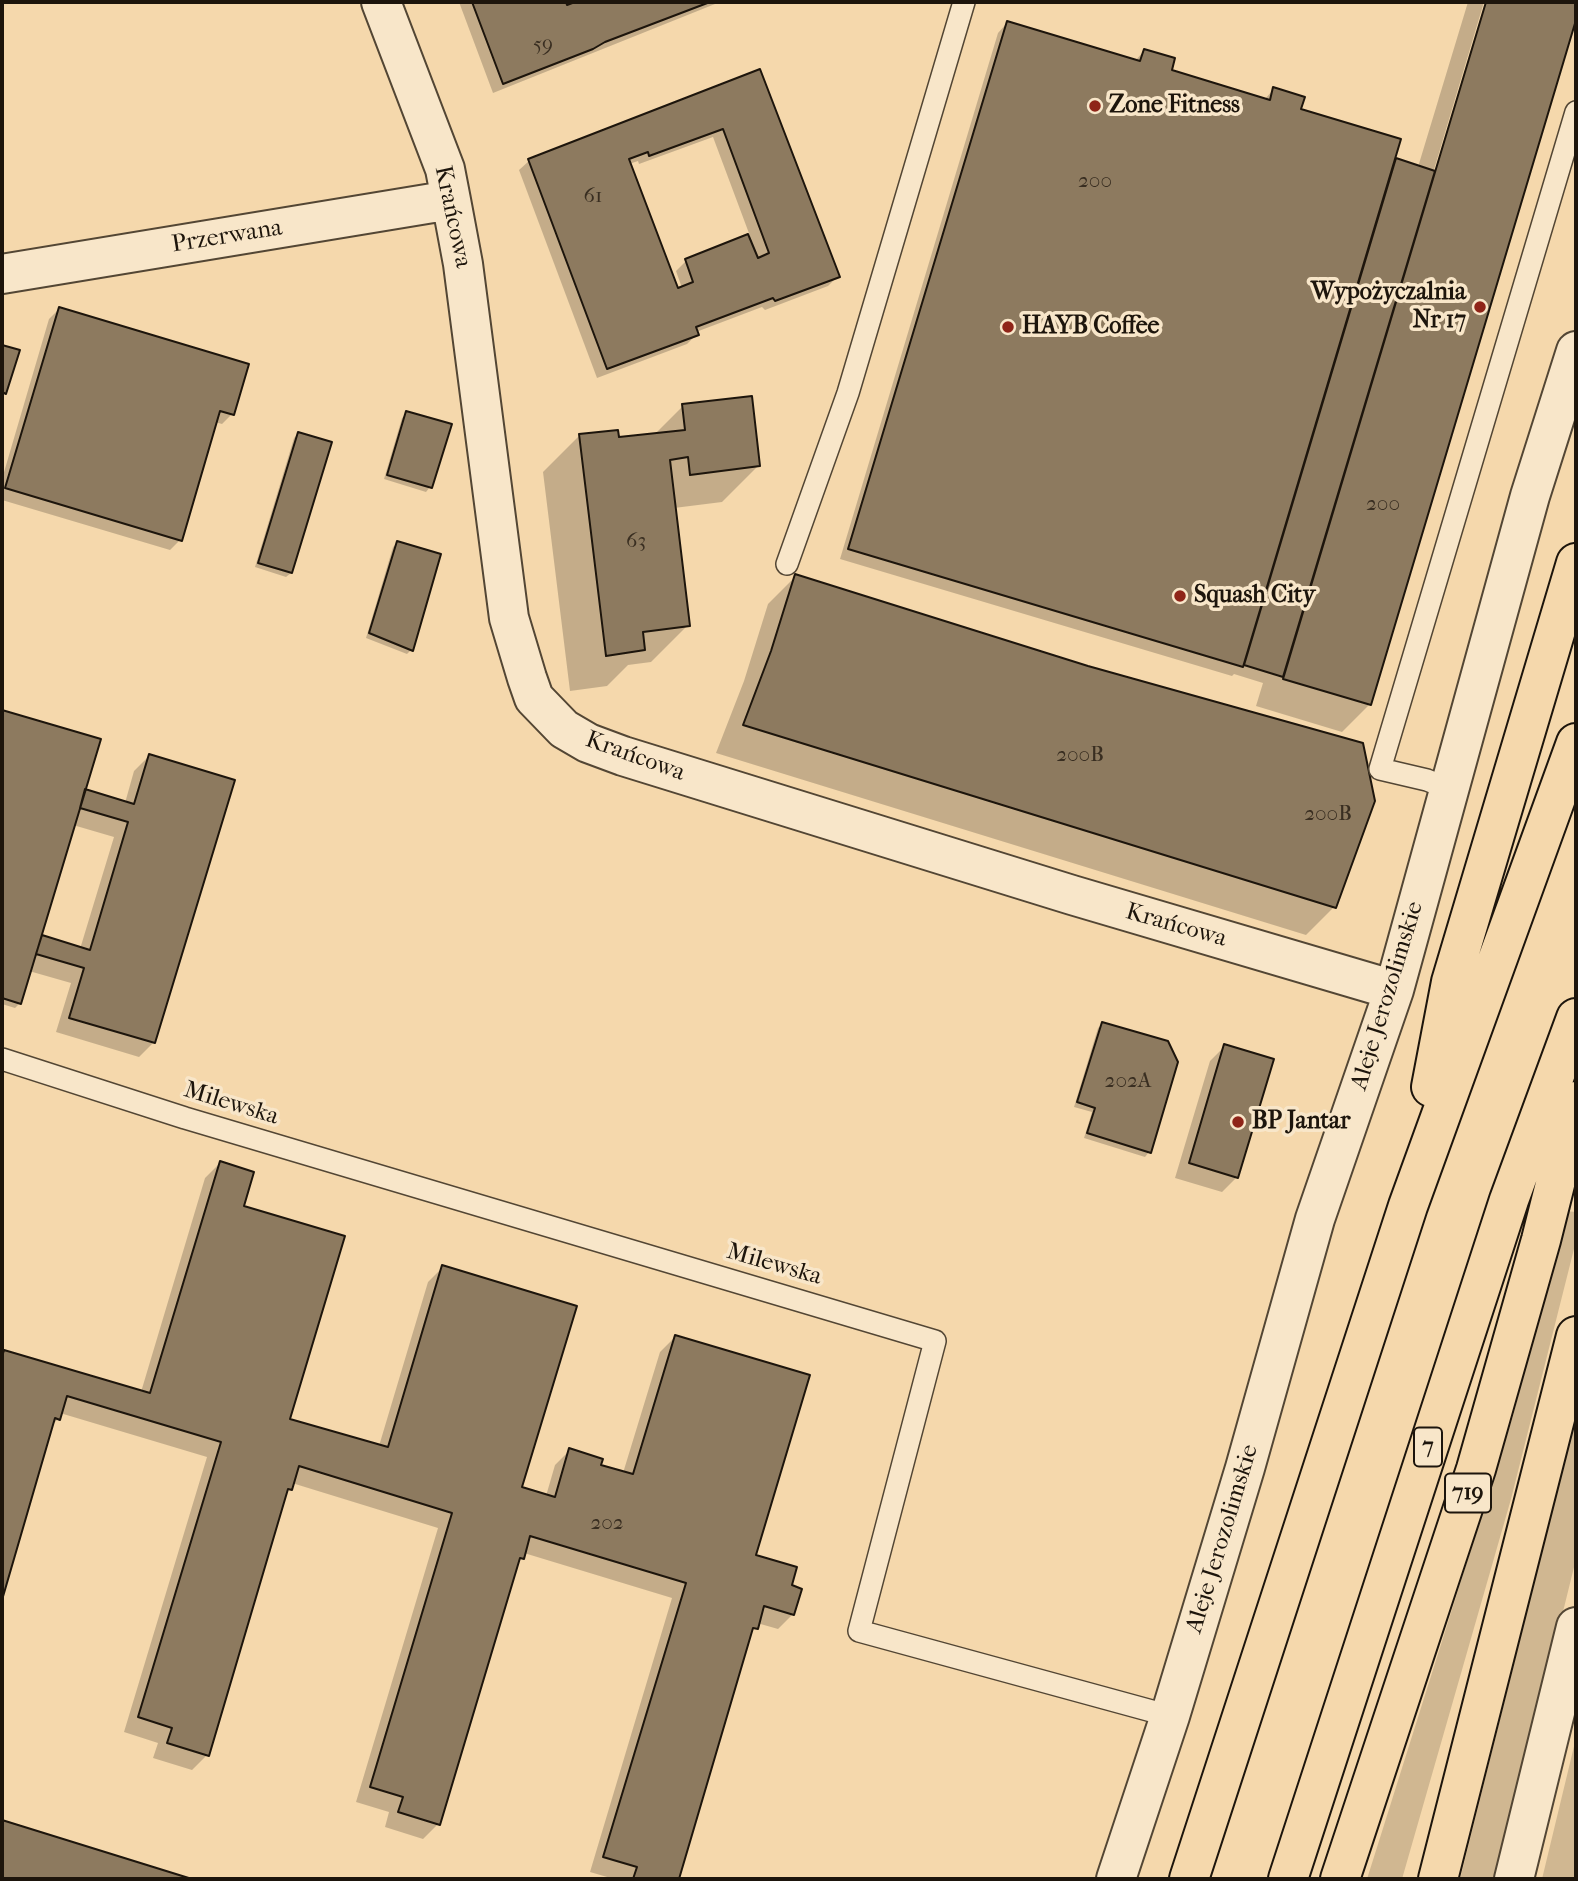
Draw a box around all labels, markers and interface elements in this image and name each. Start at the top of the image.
house number: 59 [533,33,553,59]
place label: Zone Fitness [1109,92,1240,120]
marker: Zone Fitness [1087,98,1103,114]
street label: Krańcowa [427,163,477,271]
house number: 200 [1078,169,1112,195]
house number: 61 [584,184,602,210]
street label: Przerwana [170,214,284,260]
place label: Wypożyczalnia Nr 17 [1311,279,1466,335]
marker: Wypożyczalnia Nr 17 [1472,299,1488,315]
place label: HAYB Coffee [1022,313,1159,341]
marker: HAYB Coffee [1000,319,1016,335]
house number: 200 [1366,492,1400,518]
house number: 63 [626,529,646,555]
place label: Squash City [1194,582,1315,610]
marker: Squash City [1172,588,1188,604]
street label: Krańcowa [581,726,689,788]
house number: 200B [1056,743,1104,769]
house number: 200B [1304,802,1352,828]
street label: Krańcowa [1122,898,1230,954]
street label: Aleje Jerozolimskie [1346,898,1430,1094]
house number: 202A [1105,1069,1151,1095]
street label: Milewska [180,1076,282,1132]
place label: BP Jantar [1252,1108,1350,1136]
marker: BP Jantar [1230,1114,1246,1130]
street label: Milewska [723,1238,825,1292]
road number: 7 [1414,1428,1442,1466]
street label: Aleje Jerozolimskie [1181,1441,1265,1637]
road number: 719 [1445,1474,1491,1512]
house number: 202 [590,1511,624,1537]

